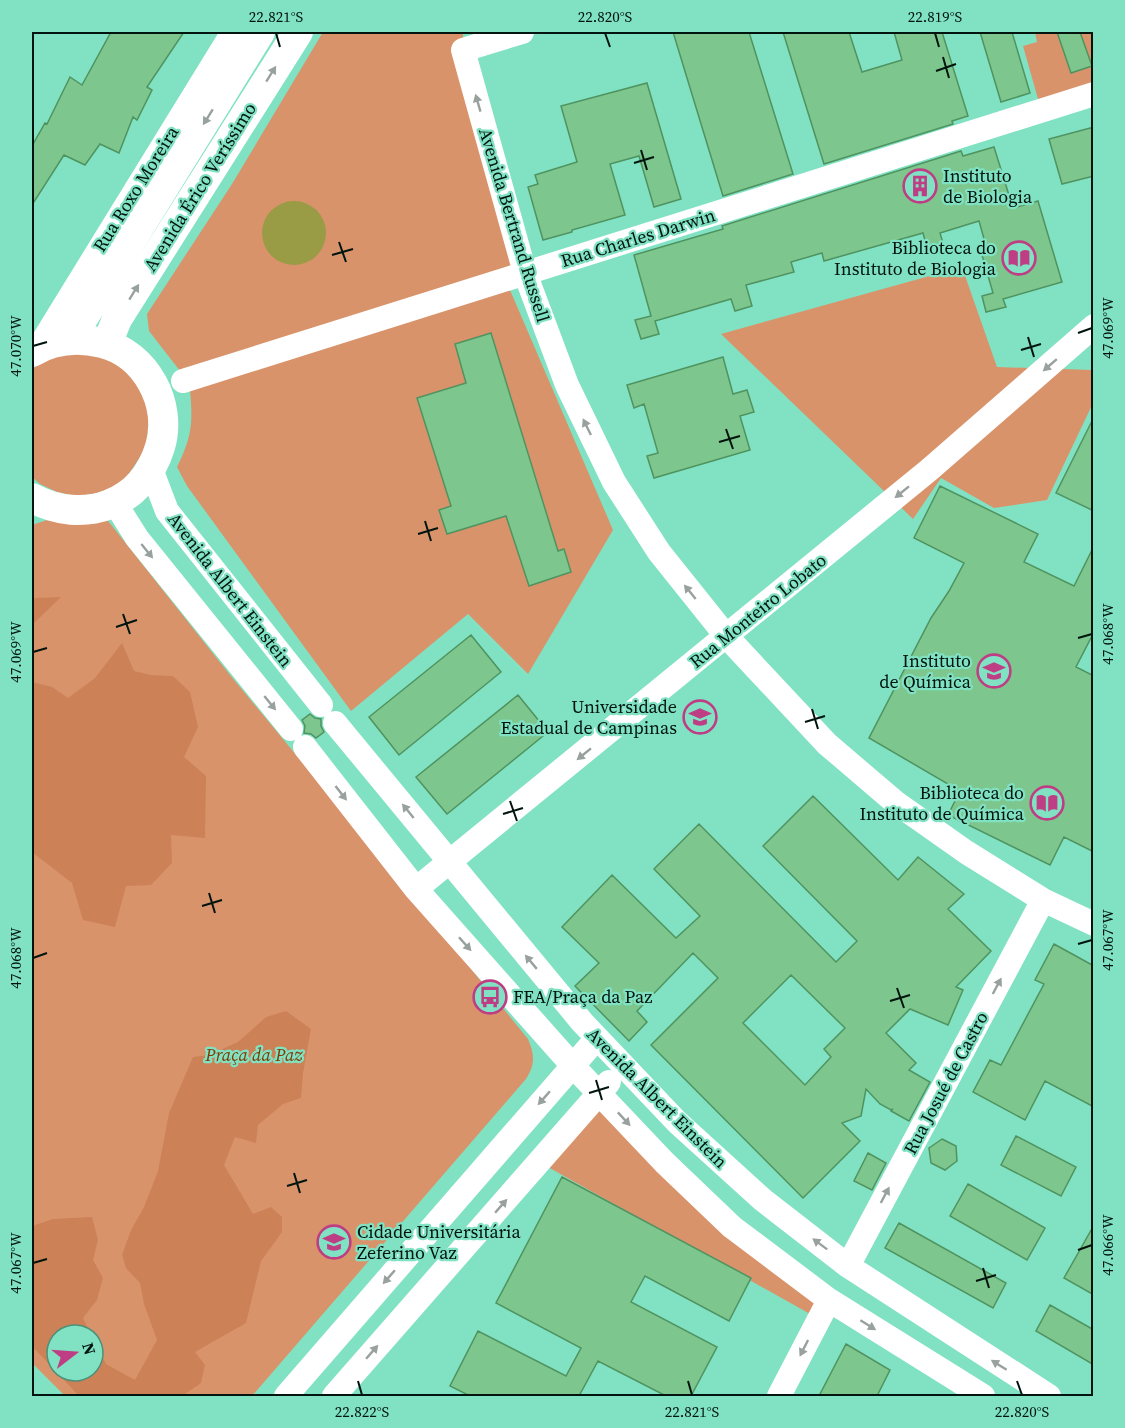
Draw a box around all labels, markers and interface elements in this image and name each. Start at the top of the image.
text: 22.821°S [249,6,304,27]
text: 22.820°S [578,6,633,27]
text: 22.819°S [908,6,963,27]
one-way arrow [266,66,277,82]
one-way arrow [473,94,482,112]
street label: Avenida Érico Veríssimo [137,97,262,276]
one-way arrow [202,109,213,125]
street label: Rua Roxo Moreira [87,120,185,256]
street label: Avenida Bertrand Russell [473,125,556,325]
place label: Instituto de Biologia [943,163,1033,209]
building icon: Instituto de Biologia [902,168,938,204]
street label: Rua Charles Darwin [558,202,718,273]
place label: Biblioteca do Instituto de Biologia [834,235,997,281]
library icon: Biblioteca do Instituto de Biologia [1001,240,1037,276]
one-way arrow [128,284,139,300]
text: 47.069°W [1097,297,1118,359]
text: 47.070°W [5,315,26,377]
one-way arrow [1042,358,1057,372]
one-way arrow [583,418,592,435]
one-way arrow [894,486,910,499]
street label: Avenida Albert Einstein [162,507,299,672]
one-way arrow [141,543,154,559]
street label: Rua Monteiro Lobato [684,547,832,674]
one-way arrow [684,584,697,599]
text: 47.068°W [1097,603,1118,665]
text: 47.069°W [5,621,26,683]
place label: Instituto de Química [879,648,972,694]
school or university icon: Instituto de Química [976,653,1012,689]
place label: Universidade Estadual de Campinas [500,694,677,740]
one-way arrow [263,695,276,711]
school or university icon: Universidade Estadual de Campinas [682,699,718,735]
one-way arrow [576,747,591,759]
place label: Biblioteca do Instituto de Química [859,780,1025,826]
library icon: Biblioteca do Instituto de Química [1029,785,1065,821]
one-way arrow [334,786,346,801]
one-way arrow [402,804,414,819]
text: 47.067°W [1097,909,1118,971]
text: 47.068°W [5,927,26,989]
one-way arrow [458,936,471,951]
one-way arrow [525,954,538,970]
one-way arrow [992,978,1002,995]
bus stop icon: FEA/Praça da Paz [472,979,508,1015]
place label: FEA/Praça da Paz [513,984,652,1009]
street label: Rua Josué de Castro [897,1007,994,1158]
street label: Avenida Albert Einstein [581,1022,733,1174]
park label: Praça da Paz [204,1042,303,1067]
one-way arrow [538,1090,551,1106]
one-way arrow [617,1111,630,1126]
one-way arrow [881,1187,890,1204]
one-way arrow [494,1198,507,1213]
text: 47.066°W [1097,1214,1118,1276]
place label: Cidade Universitária Zeferino Vaz [357,1219,521,1265]
school or university icon: Cidade Universitária Zeferino Vaz [316,1224,352,1260]
text: 47.067°W [5,1232,26,1294]
one-way arrow [813,1239,828,1251]
one-way arrow [383,1269,396,1284]
one-way arrow [860,1320,877,1331]
north arrow [45,1323,105,1383]
text: N [77,1340,102,1358]
one-way arrow [799,1340,808,1357]
one-way arrow [365,1345,379,1360]
one-way arrow [991,1360,1007,1371]
text: 22.822°S [335,1401,390,1422]
text: 22.821°S [665,1401,720,1422]
text: 22.820°S [995,1401,1050,1422]

